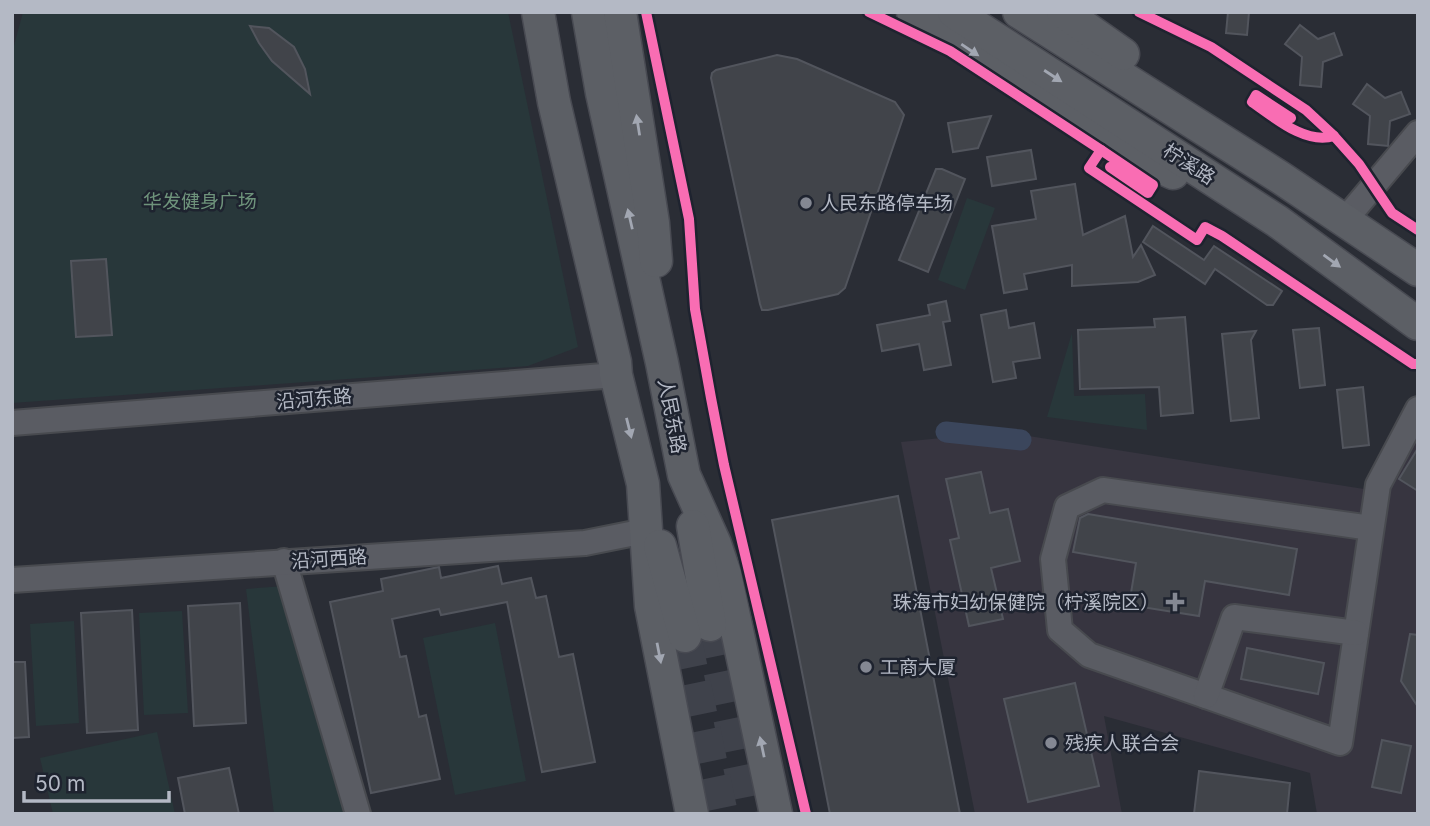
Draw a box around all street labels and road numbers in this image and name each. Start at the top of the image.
street label: 柠溪路 [1159,139,1219,189]
street label: 人民东路 [653,376,691,456]
street label: 沿河东路 [275,384,353,414]
street label: 沿河西路 [290,545,368,573]

